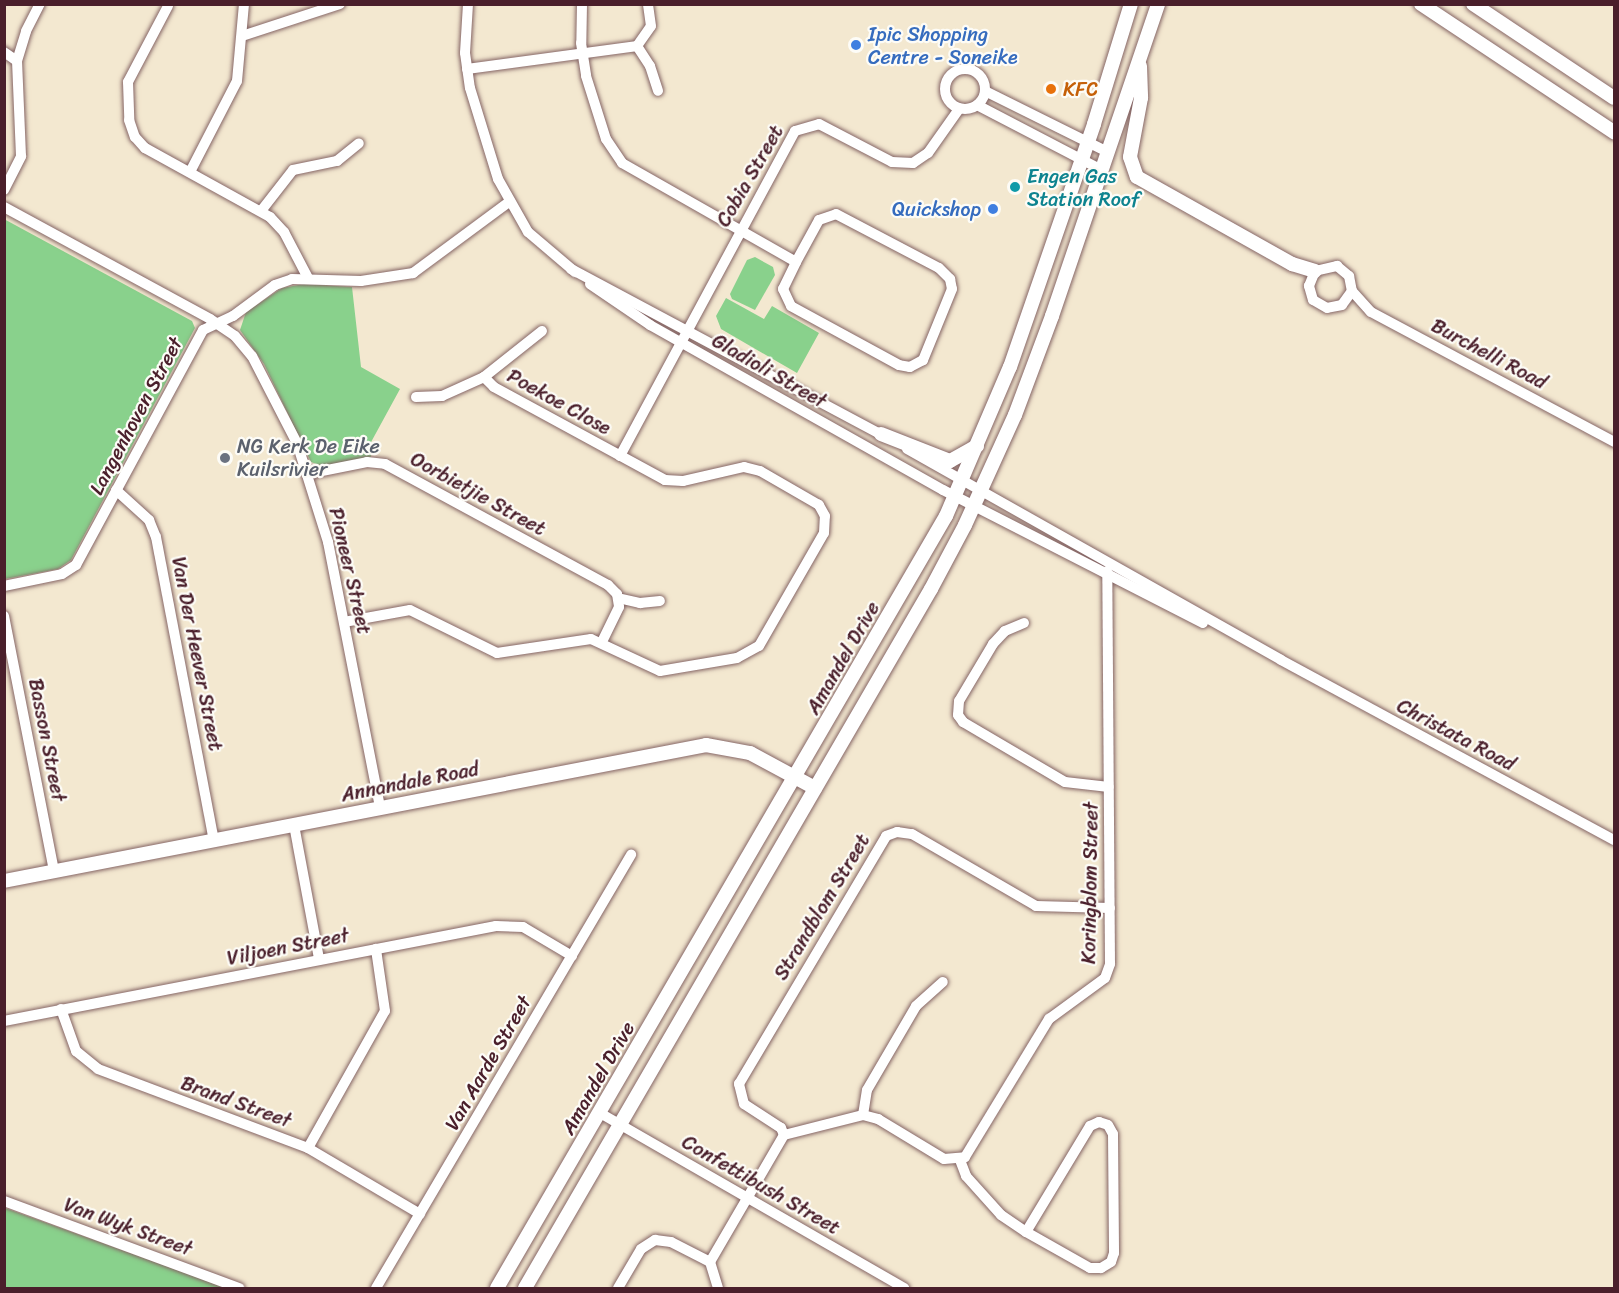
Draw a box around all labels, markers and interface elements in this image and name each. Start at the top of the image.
place label: Ipic Shopping Centre - Soneike [868,22,1019,69]
marker: Ipic Shopping Centre - Soneike [849,38,863,52]
place label: KFC [1063,77,1098,101]
marker: KFC [1044,82,1058,96]
street label: Cobia Street [711,121,789,231]
place label: Engen Gas Station Roof [1027,164,1140,211]
marker: Engen Gas Station Roof [1008,180,1022,194]
place label: Quickshop [892,197,981,221]
marker: Quickshop [986,202,1000,216]
street label: Burchelli Road [1427,314,1551,394]
street label: Gladioli Street [707,328,831,414]
street label: Langenhoven Street [84,333,188,499]
street label: Poekoe Close [502,363,616,441]
place label: NG Kerk De Eike Kuilsrivier [237,434,380,481]
street label: Oorbietjie Street [406,447,550,541]
marker: NG Kerk De Eike Kuilsrivier [218,451,232,465]
street label: Pioneer Street [324,505,376,637]
street label: Van Der Heever Street [166,555,228,753]
street label: Amandel Drive [801,597,885,719]
street label: Basson Street [23,676,71,804]
street label: Christata Road [1393,694,1519,776]
street label: Annandale Road [339,757,481,807]
street label: Koringblom Street [1077,802,1103,964]
street label: Strandblom Street [769,830,875,984]
street label: Viljoen Street [225,923,351,971]
street label: Van Aarde Street [440,991,536,1135]
street label: Amandel Drive [556,1017,640,1139]
street label: Brand Street [178,1071,294,1133]
street label: Confettibush Street [678,1130,844,1240]
street label: Van Wyk Street [60,1192,196,1262]

